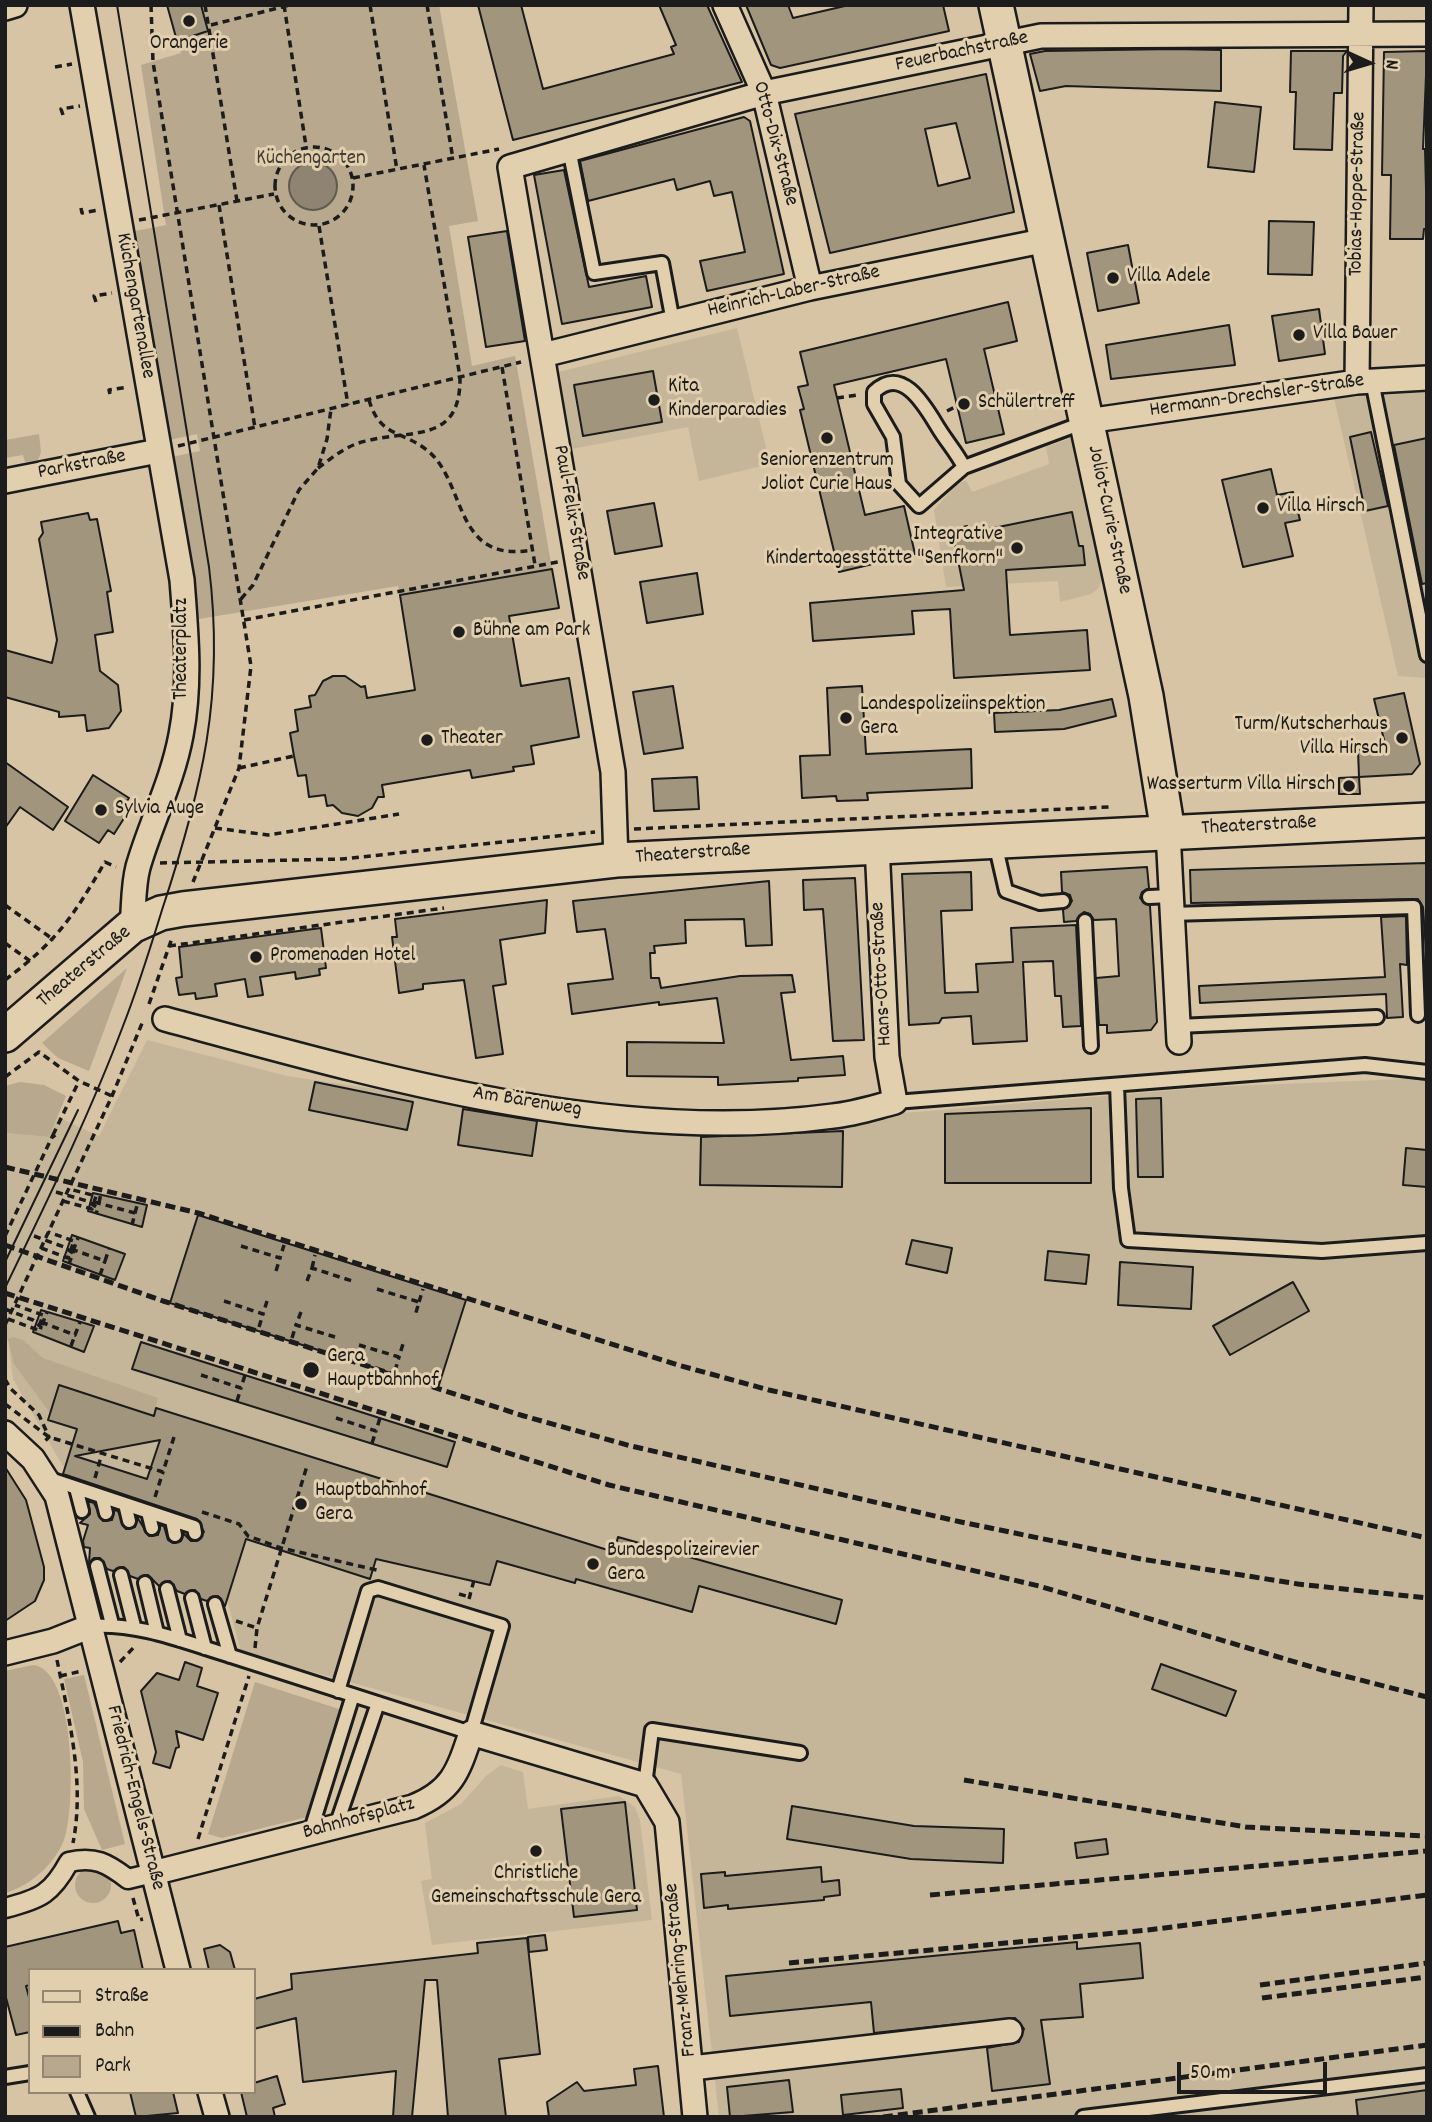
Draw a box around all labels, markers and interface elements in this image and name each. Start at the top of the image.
marker: Orangerie [181,13,197,29]
street label: Feuerbachstraße [893,27,1031,79]
north arrow [1334,28,1404,98]
place label: Orangerie [150,32,228,58]
text: N [1377,59,1404,70]
street label: Otto-Dix-Straße [745,79,803,209]
street label: Tobias-Hoppe-Straße [1345,112,1373,276]
park label: Küchengarten [256,147,366,173]
street label: Küchengartenallee [109,231,159,381]
street label: Heinrich-Laber-Straße [705,261,883,325]
place label: Villa Adele [1127,265,1210,291]
marker: Villa Adele [1105,270,1121,286]
place label: Villa Bauer [1313,322,1397,348]
marker: Villa Bauer [1291,327,1307,343]
street label: Hermann-Drechsler-Straße [1148,369,1366,425]
place label: Kita Kinderparadies [668,375,787,425]
place label: Schülertreff [978,391,1075,417]
marker: Kita Kinderparadies [646,392,662,408]
marker: Schülertreff [956,396,972,412]
marker: Seniorenzentrum Joliot Curie Haus [819,430,835,446]
street label: Paul-Felix-Straße [546,443,594,583]
street label: Joliot-Curie-Straße [1080,443,1136,597]
street label: Parkstraße [36,445,128,487]
place label: Seniorenzentrum Joliot Curie Haus [760,449,894,499]
place label: Villa Hirsch [1277,495,1365,521]
marker: Villa Hirsch [1255,500,1271,516]
place label: Integrative Kindertagesstätte "Senfkorn" [765,523,1003,573]
marker: Integrative Kindertagesstätte "Senfkorn" [1009,540,1025,556]
street label: Theaterplatz [170,598,196,700]
place label: Bühne am Park [473,619,590,645]
marker: Bühne am Park [451,624,467,640]
place label: Landespolizeiinspektion Gera [860,693,1046,743]
marker: Landespolizeiinspektion Gera [838,710,854,726]
place label: Turm/Kutscherhaus Villa Hirsch [1235,713,1388,763]
place label: Theater [441,727,503,753]
marker: Turm/Kutscherhaus Villa Hirsch [1394,730,1410,746]
marker: Theater [419,732,435,748]
place label: Wasserturm Villa Hirsch [1147,773,1335,799]
marker: Wasserturm Villa Hirsch [1341,778,1357,794]
place label: Sylvia Auge [115,797,204,823]
marker: Sylvia Auge [93,802,109,818]
street label: Theaterstraße [1201,811,1317,843]
street label: Theaterstraße [635,838,751,872]
street label: Hans-Otto-Straße [867,901,899,1047]
street label: Theaterstraße [33,921,137,1015]
place label: Promenaden Hotel [270,944,416,970]
marker: Promenaden Hotel [248,949,264,965]
street label: Am Bärenweg [471,1082,583,1124]
place label: Gera Hauptbahnhof [327,1345,439,1395]
marker: Gera Hauptbahnhof [301,1360,321,1380]
place label: Hauptbahnhof Gera [315,1479,427,1529]
marker: Hauptbahnhof Gera [293,1496,309,1512]
place label: Bundespolizeirevier Gera [607,1539,759,1589]
marker: Bundespolizeirevier Gera [585,1556,601,1572]
street label: Friedrich-Engels-Straße [99,1703,169,1893]
street label: Bahnhofsplatz [300,1793,418,1847]
marker: Christliche Gemeinschaftsschule Gera [528,1843,544,1859]
place label: Christliche Gemeinschaftsschule Gera [431,1862,641,1912]
street label: Franz-Mehring-Straße [660,1882,704,2058]
legend [28,1968,256,2094]
text: Straße [95,1982,149,2012]
text: Bahn [95,2017,134,2047]
scale bar [1180,2048,1330,2092]
text: Park [95,2052,131,2082]
text: 50 m [1190,2059,1230,2089]

